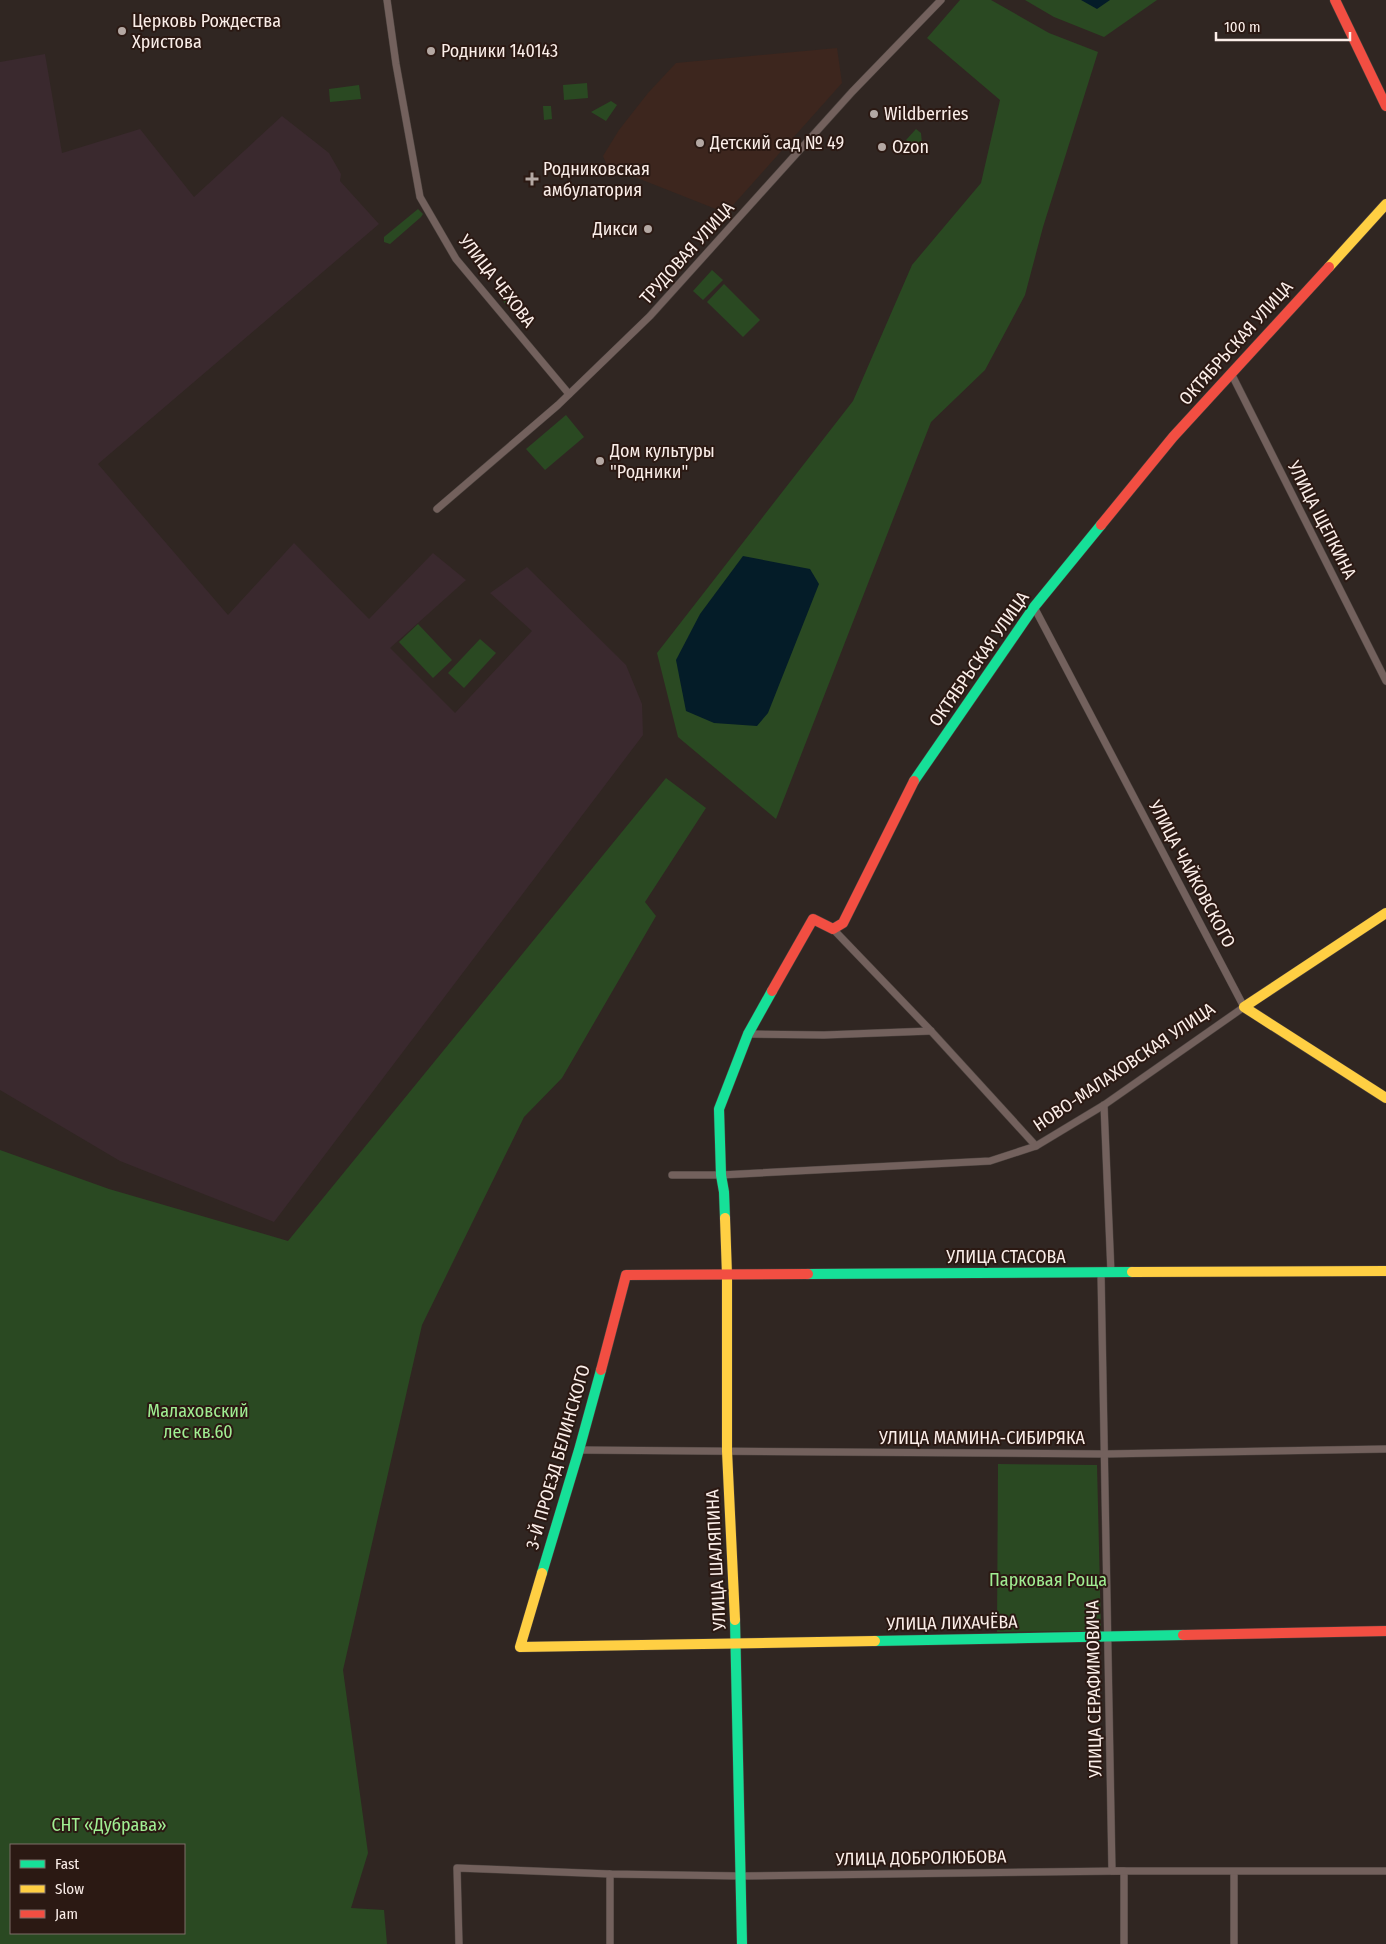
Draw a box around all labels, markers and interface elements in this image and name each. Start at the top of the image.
place label: Церковь Рождества Христова [132,10,281,53]
scale bar [1216,10,1350,42]
text: 100 m [1224,18,1261,36]
marker: Церковь Рождества Христова [116,25,128,37]
place label: Родники 140143 [441,40,558,62]
marker: Родники 140143 [425,45,437,57]
place label: Wildberries [884,103,969,125]
marker: Wildberries [868,108,880,120]
place label: Детский сад № 49 [709,132,844,154]
place label: Ozon [892,136,929,158]
marker: Детский сад № 49 [694,137,706,149]
marker: Ozon [876,141,888,153]
place label: Родниковская амбулатория [543,158,650,201]
marker: Родниковская амбулатория [525,172,539,186]
street label: ТРУДОВАЯ УЛИЦА [635,197,739,309]
place label: Дикси [592,218,638,240]
marker: Дикси [642,223,654,235]
street label: УЛИЦА ЧЕХОВА [453,229,540,332]
street label: ОКТЯБРЬСКАЯ УЛИЦА [1174,276,1298,410]
place label: Дом культуры "Родники" [609,440,715,483]
marker: Дом культуры "Родники" [594,455,606,467]
street label: УЛИЦА ЩЕПКИНА [1282,456,1361,583]
street label: ОКТЯБРЬСКАЯ УЛИЦА [924,587,1034,731]
street label: УЛИЦА ЧАЙКОВСКОГО [1143,796,1240,951]
street label: НОВО-МАЛАХОВСКАЯ УЛИЦА [1029,998,1220,1136]
street label: УЛИЦА СТАСОВА [945,1246,1066,1268]
street label: 3-Й ПРОЕЗД БЕЛИНСКОГО [521,1362,595,1552]
park label: Малаховский лес кв.60 [147,1400,249,1443]
street label: УЛИЦА МАМИНА-СИБИРЯКА [878,1427,1086,1449]
street label: УЛИЦА ШАЛЯПИНА [701,1488,731,1632]
park label: Парковая Роща [989,1569,1107,1591]
street label: УЛИЦА СЕРАФИМОВИЧА [1081,1599,1107,1779]
street label: УЛИЦА ЛИХАЧЁВА [885,1611,1018,1635]
park label: СНТ «Дубрава» [51,1814,167,1836]
legend [10,1844,185,1934]
street label: УЛИЦА ДОБРОЛЮБОВА [834,1846,1007,1871]
text: Fast [55,1855,79,1873]
text: Slow [55,1880,84,1898]
text: Jam [55,1905,78,1923]

